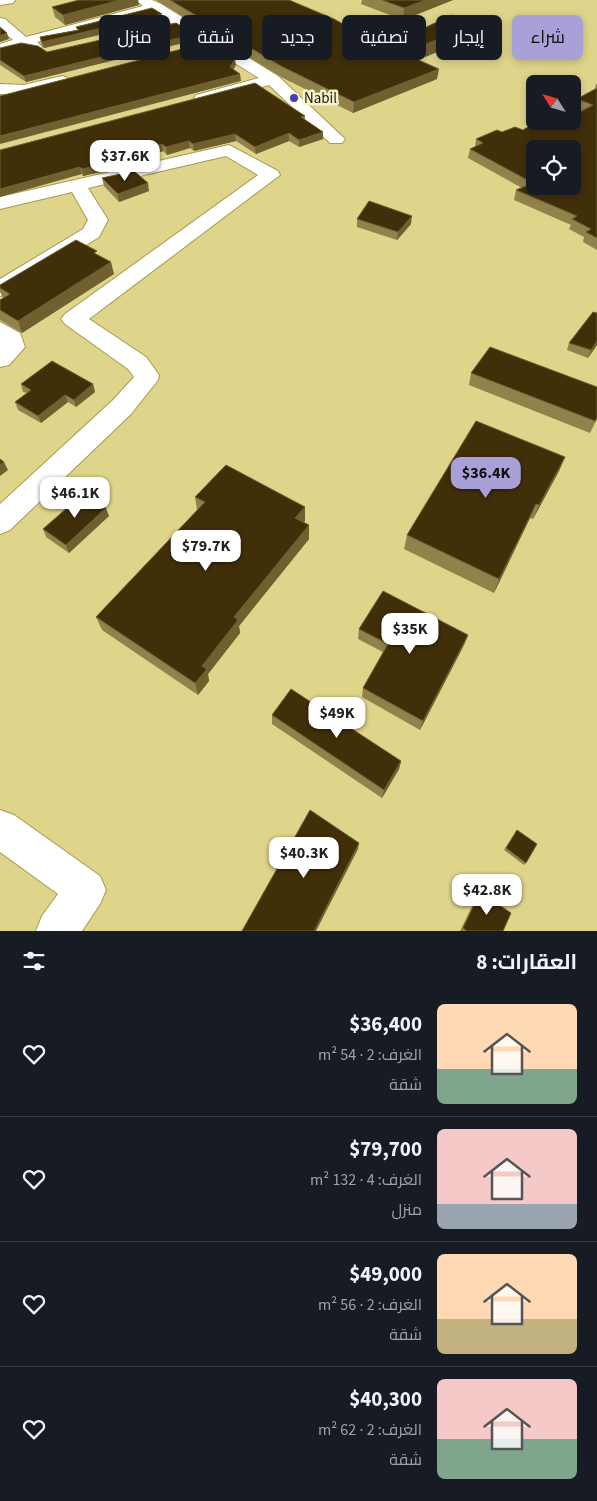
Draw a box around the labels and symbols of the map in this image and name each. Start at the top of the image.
north arrow [526,75,581,130]
place label: Nabil [304,88,337,109]
marker: Nabil [288,92,300,104]
pin: $37.6K [84,140,166,182]
pin: $36.4K [445,456,527,499]
pin: $46.1K [34,476,116,519]
pin: $79.7K [165,530,247,572]
pin: $35K [380,612,440,655]
pin: $49K [307,696,367,739]
pin: $40.3K [263,836,345,879]
pin: $42.8K [446,874,528,916]

